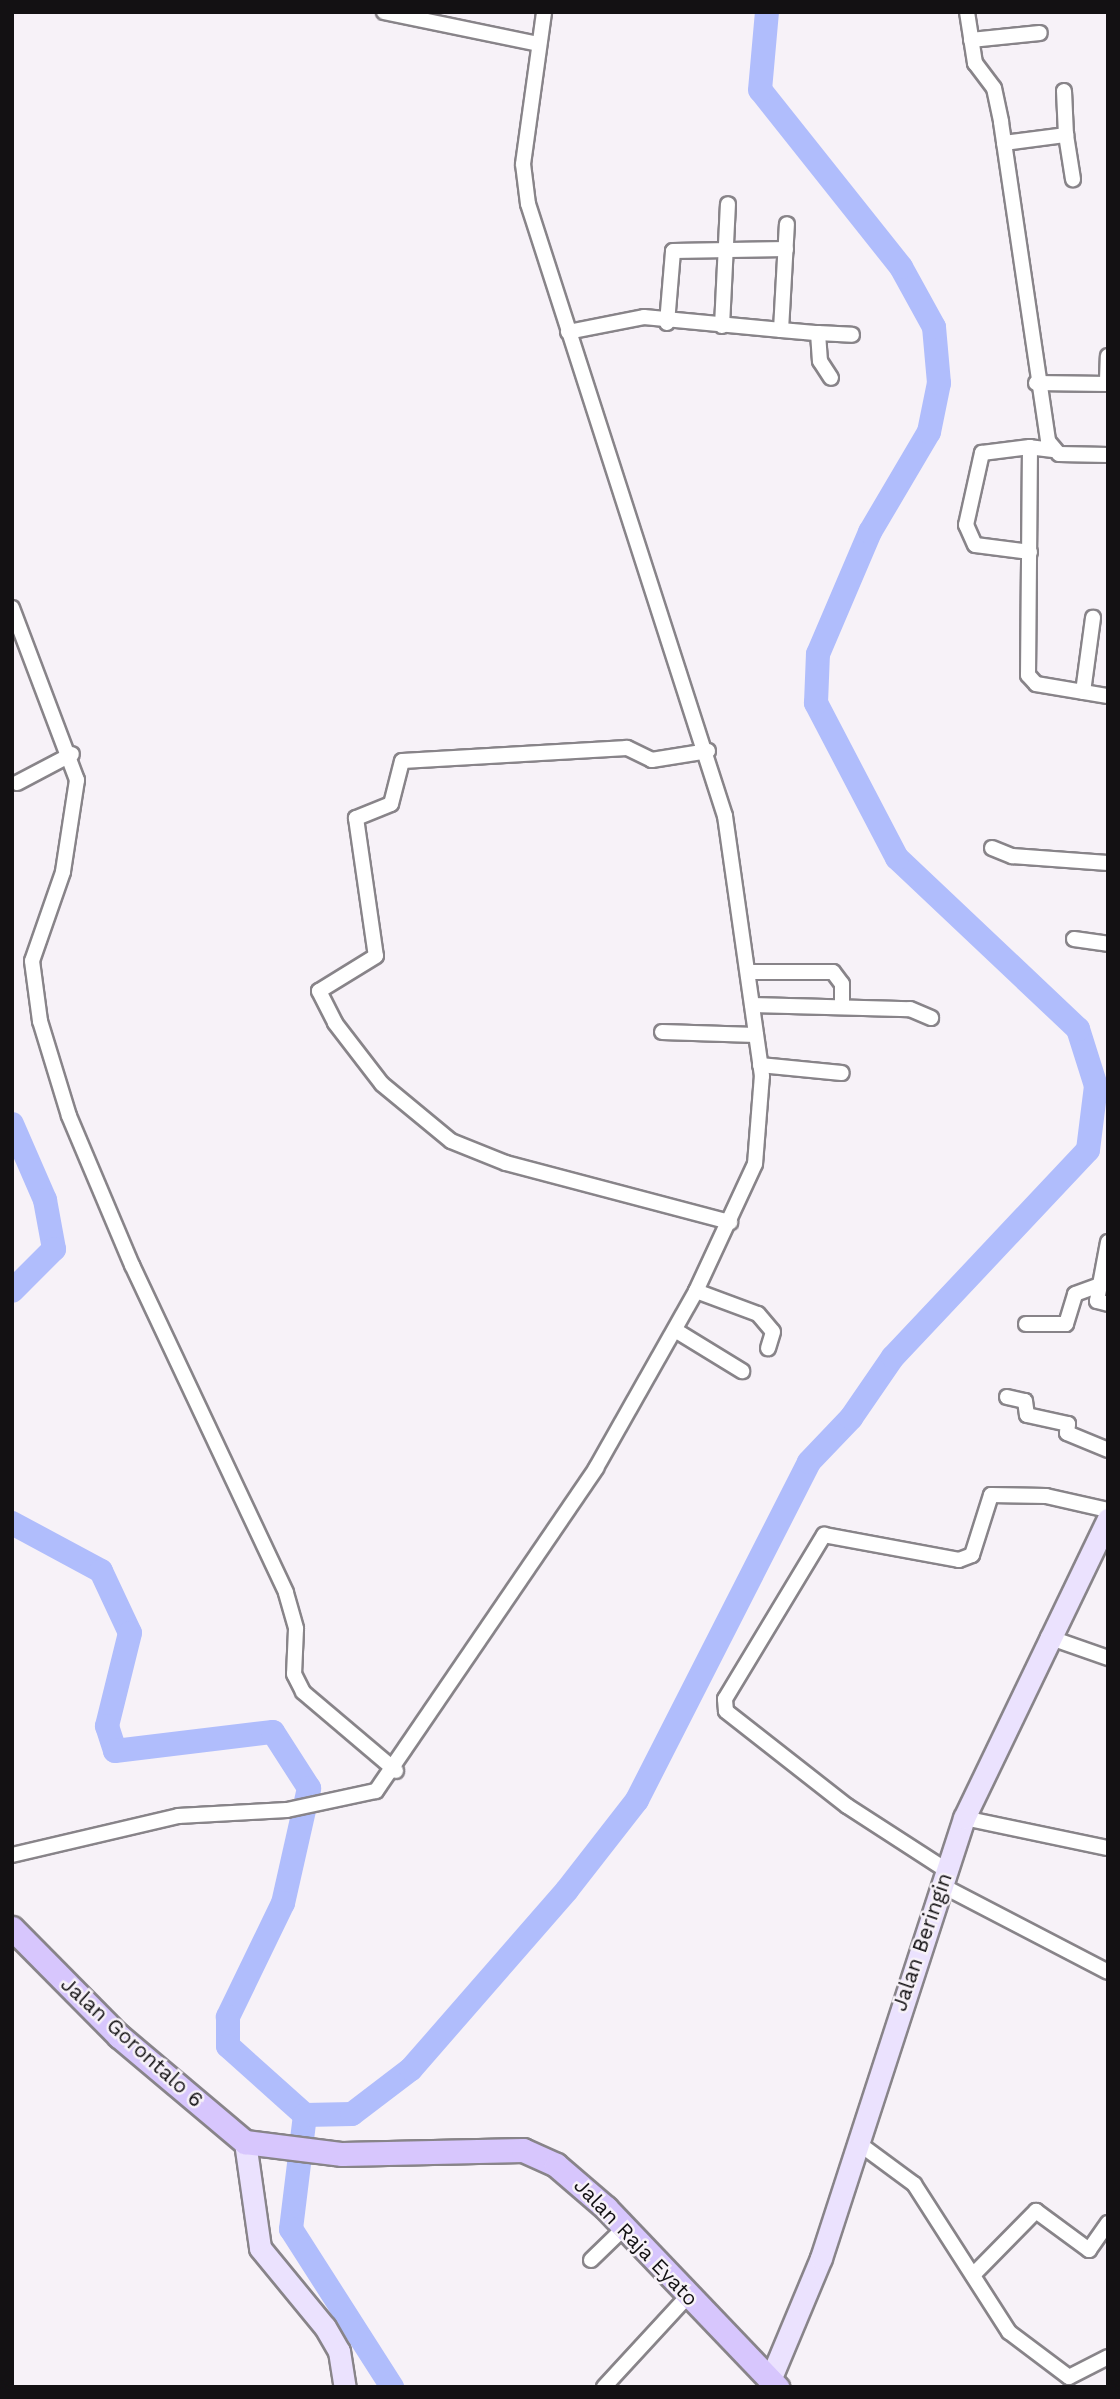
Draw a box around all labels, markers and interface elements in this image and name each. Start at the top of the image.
street label: Jalan Beringin [887,1870,957,2014]
street label: Jalan Gorontalo 6 [56,1971,208,2113]
street label: Jalan Raja Eyato [568,2173,704,2311]

